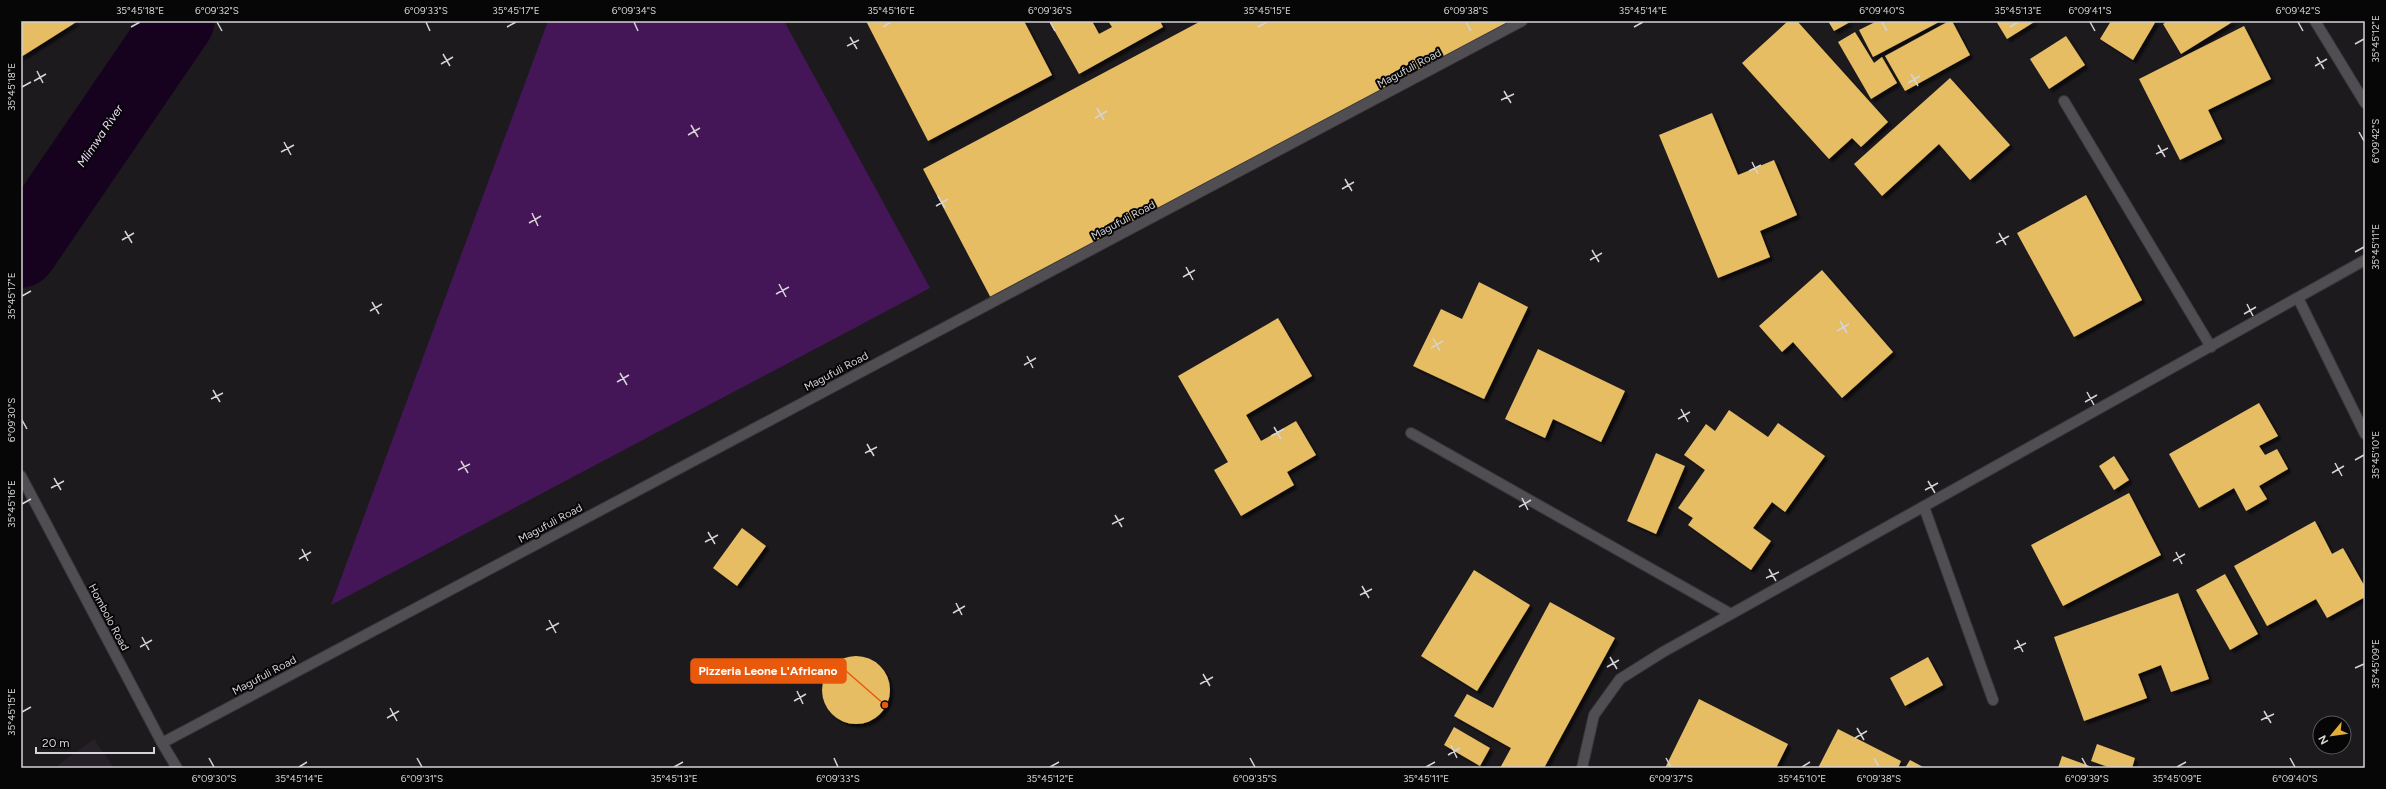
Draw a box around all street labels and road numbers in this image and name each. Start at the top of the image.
street label: Magufuli Road [1375,46,1444,91]
street label: Magufuli Road [1089,198,1158,243]
street label: Magufuli Road [802,349,871,394]
street label: Magufuli Road [516,501,585,546]
street label: Hombolo Road [86,582,132,653]
street label: Magufuli Road [230,653,299,698]

